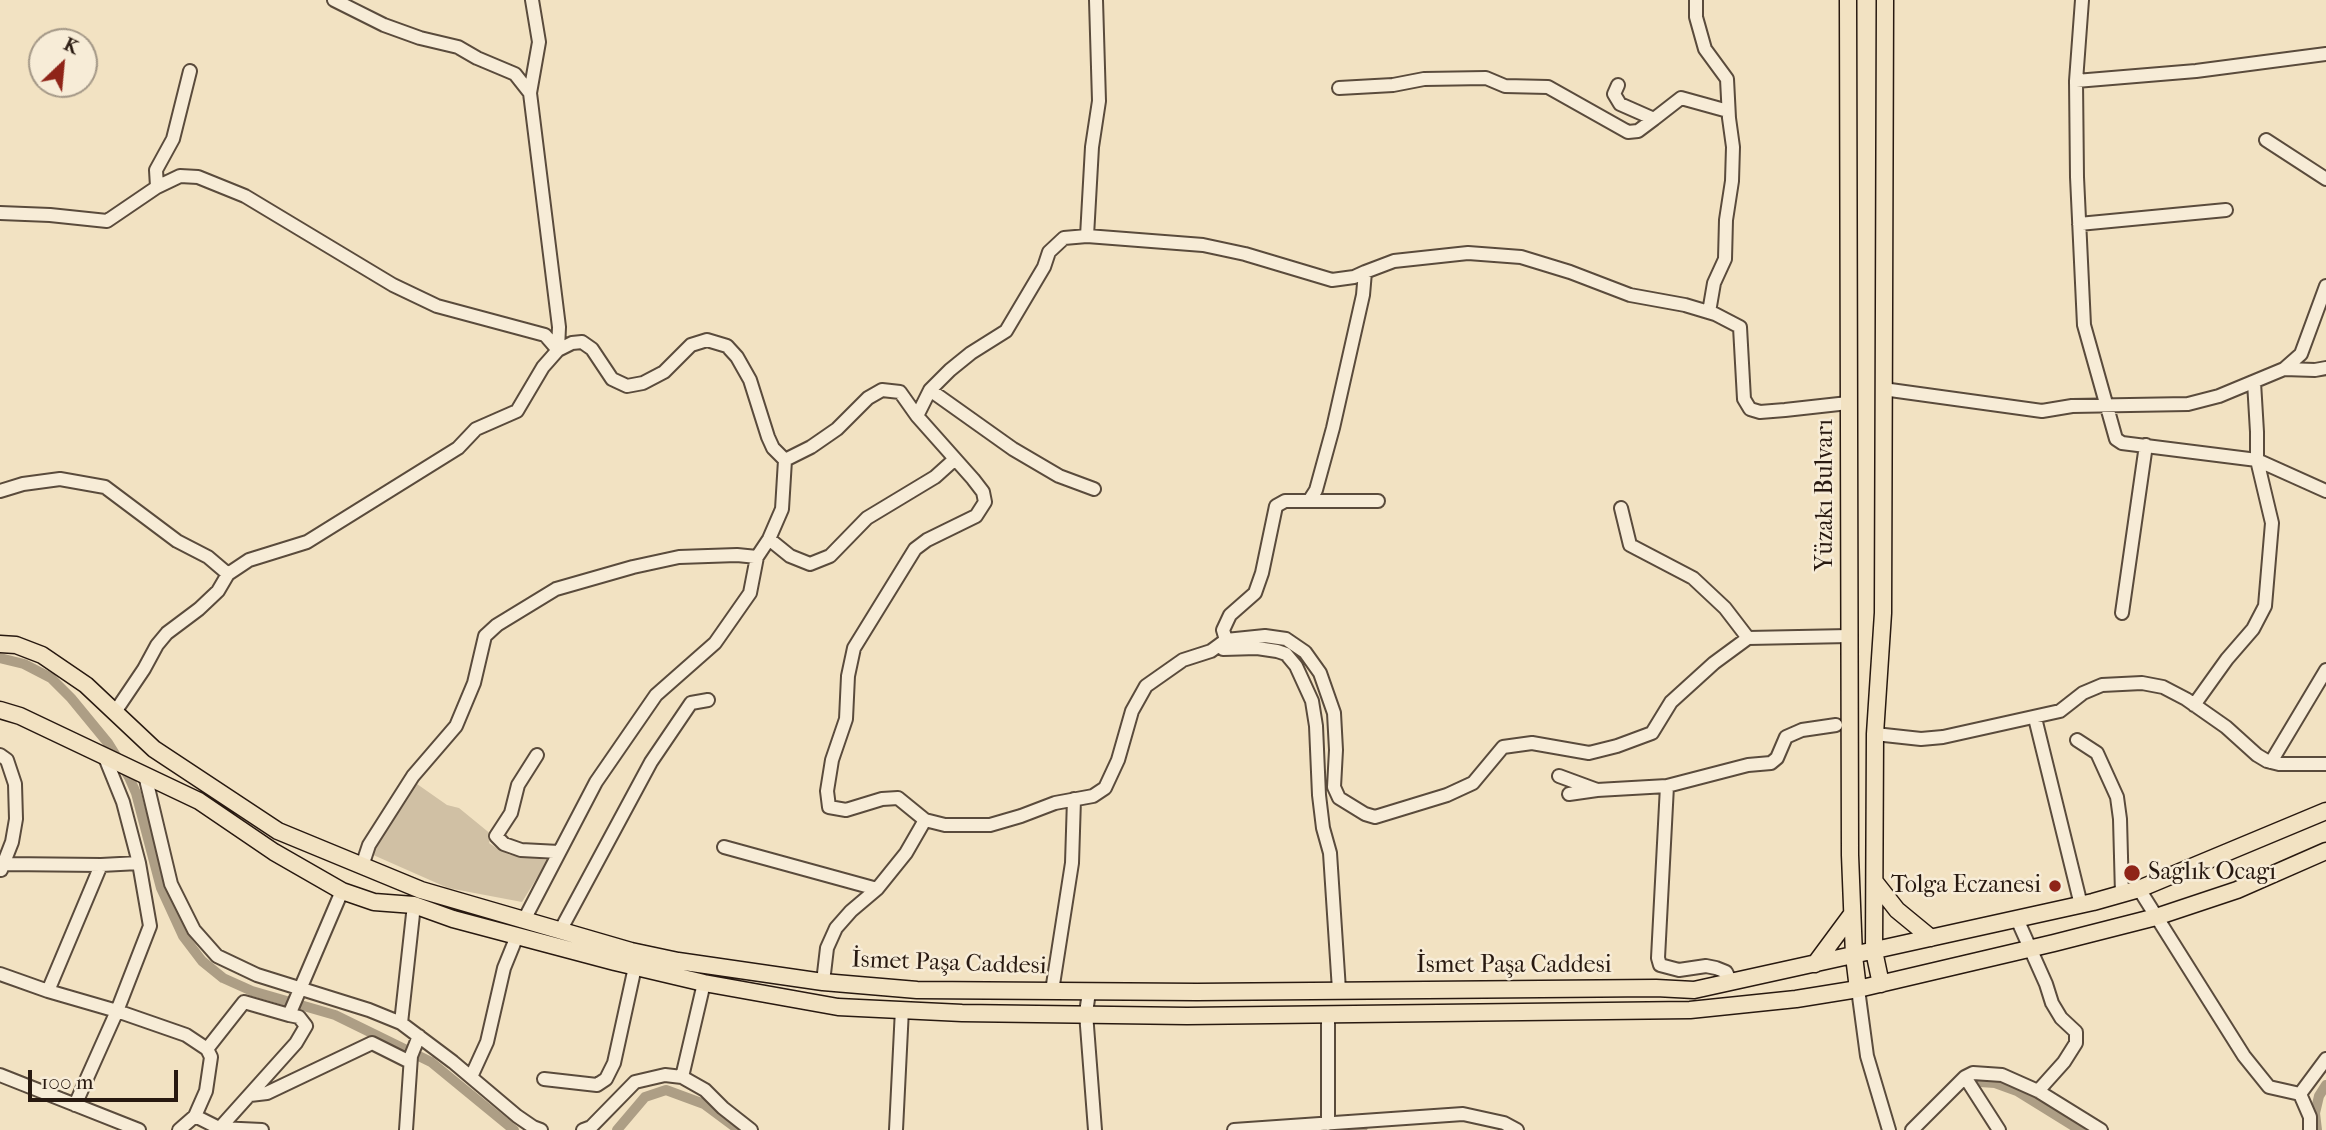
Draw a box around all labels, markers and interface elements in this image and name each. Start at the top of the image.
north arrow [28,28,98,98]
text: K [60,33,82,59]
street label: Yüzakı Bulvarı [1812,419,1840,571]
place label: Saglık Ocagı [2148,859,2276,887]
marker: Saglık Ocagı [2122,863,2142,883]
place label: Tolga Eczanesi [1891,872,2041,900]
marker: Tolga Eczanesi [2047,878,2063,894]
street label: İsmet Paşa Caddesi [851,946,1047,982]
street label: İsmet Paşa Caddesi [1416,952,1612,980]
scale bar [32,1056,182,1100]
text: 100 m [41,1070,94,1094]

